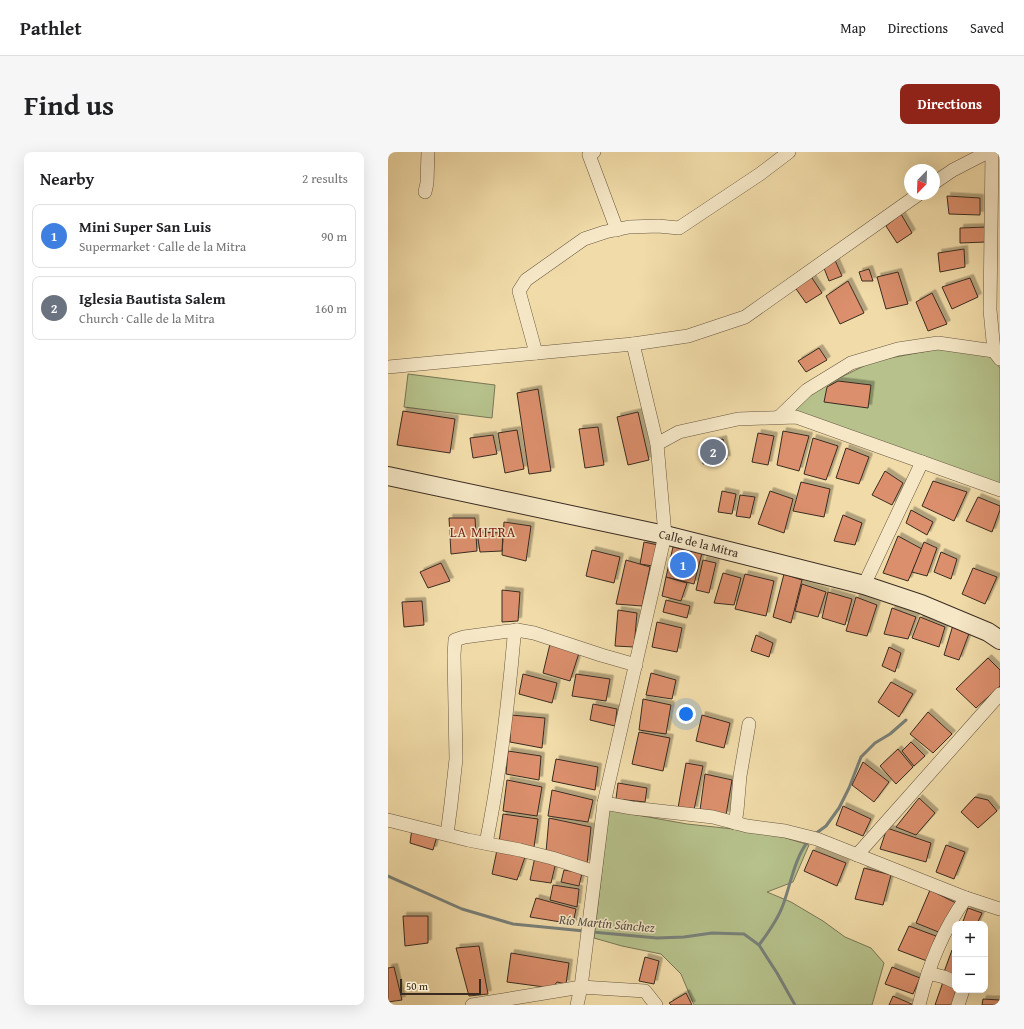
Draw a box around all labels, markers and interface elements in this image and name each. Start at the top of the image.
text: Pathlet [20,14,82,42]
text: Map [840,18,866,38]
text: Directions [888,18,948,38]
text: Saved [970,18,1004,38]
text: Find us [24,84,114,125]
button: Directions [900,84,1000,124]
north arrow [904,164,940,200]
text: Nearby [40,166,94,191]
text: 2 results [302,169,348,188]
text: Mini Super San Luis [79,216,211,237]
text: 1 [51,227,57,246]
text: 90 m [321,227,347,246]
text: Supermarket · Calle de la Mitra [79,237,246,256]
text: Iglesia Bautista Salem [79,288,226,309]
text: 2 [51,299,57,318]
text: 160 m [315,299,347,318]
text: Church · Calle de la Mitra [79,309,215,328]
pin: 2 [700,437,726,467]
district label: LA MITRA [450,522,516,542]
street label: Calle de la Mitra [657,525,741,561]
pin: 1 [670,550,696,580]
your location [676,704,696,724]
water label: Río Martín Sánchez [557,910,656,937]
map controls [952,921,988,993]
button: + [952,921,988,957]
button: − [952,957,988,993]
scale bar [400,977,481,996]
text: 50 m [406,978,428,994]

